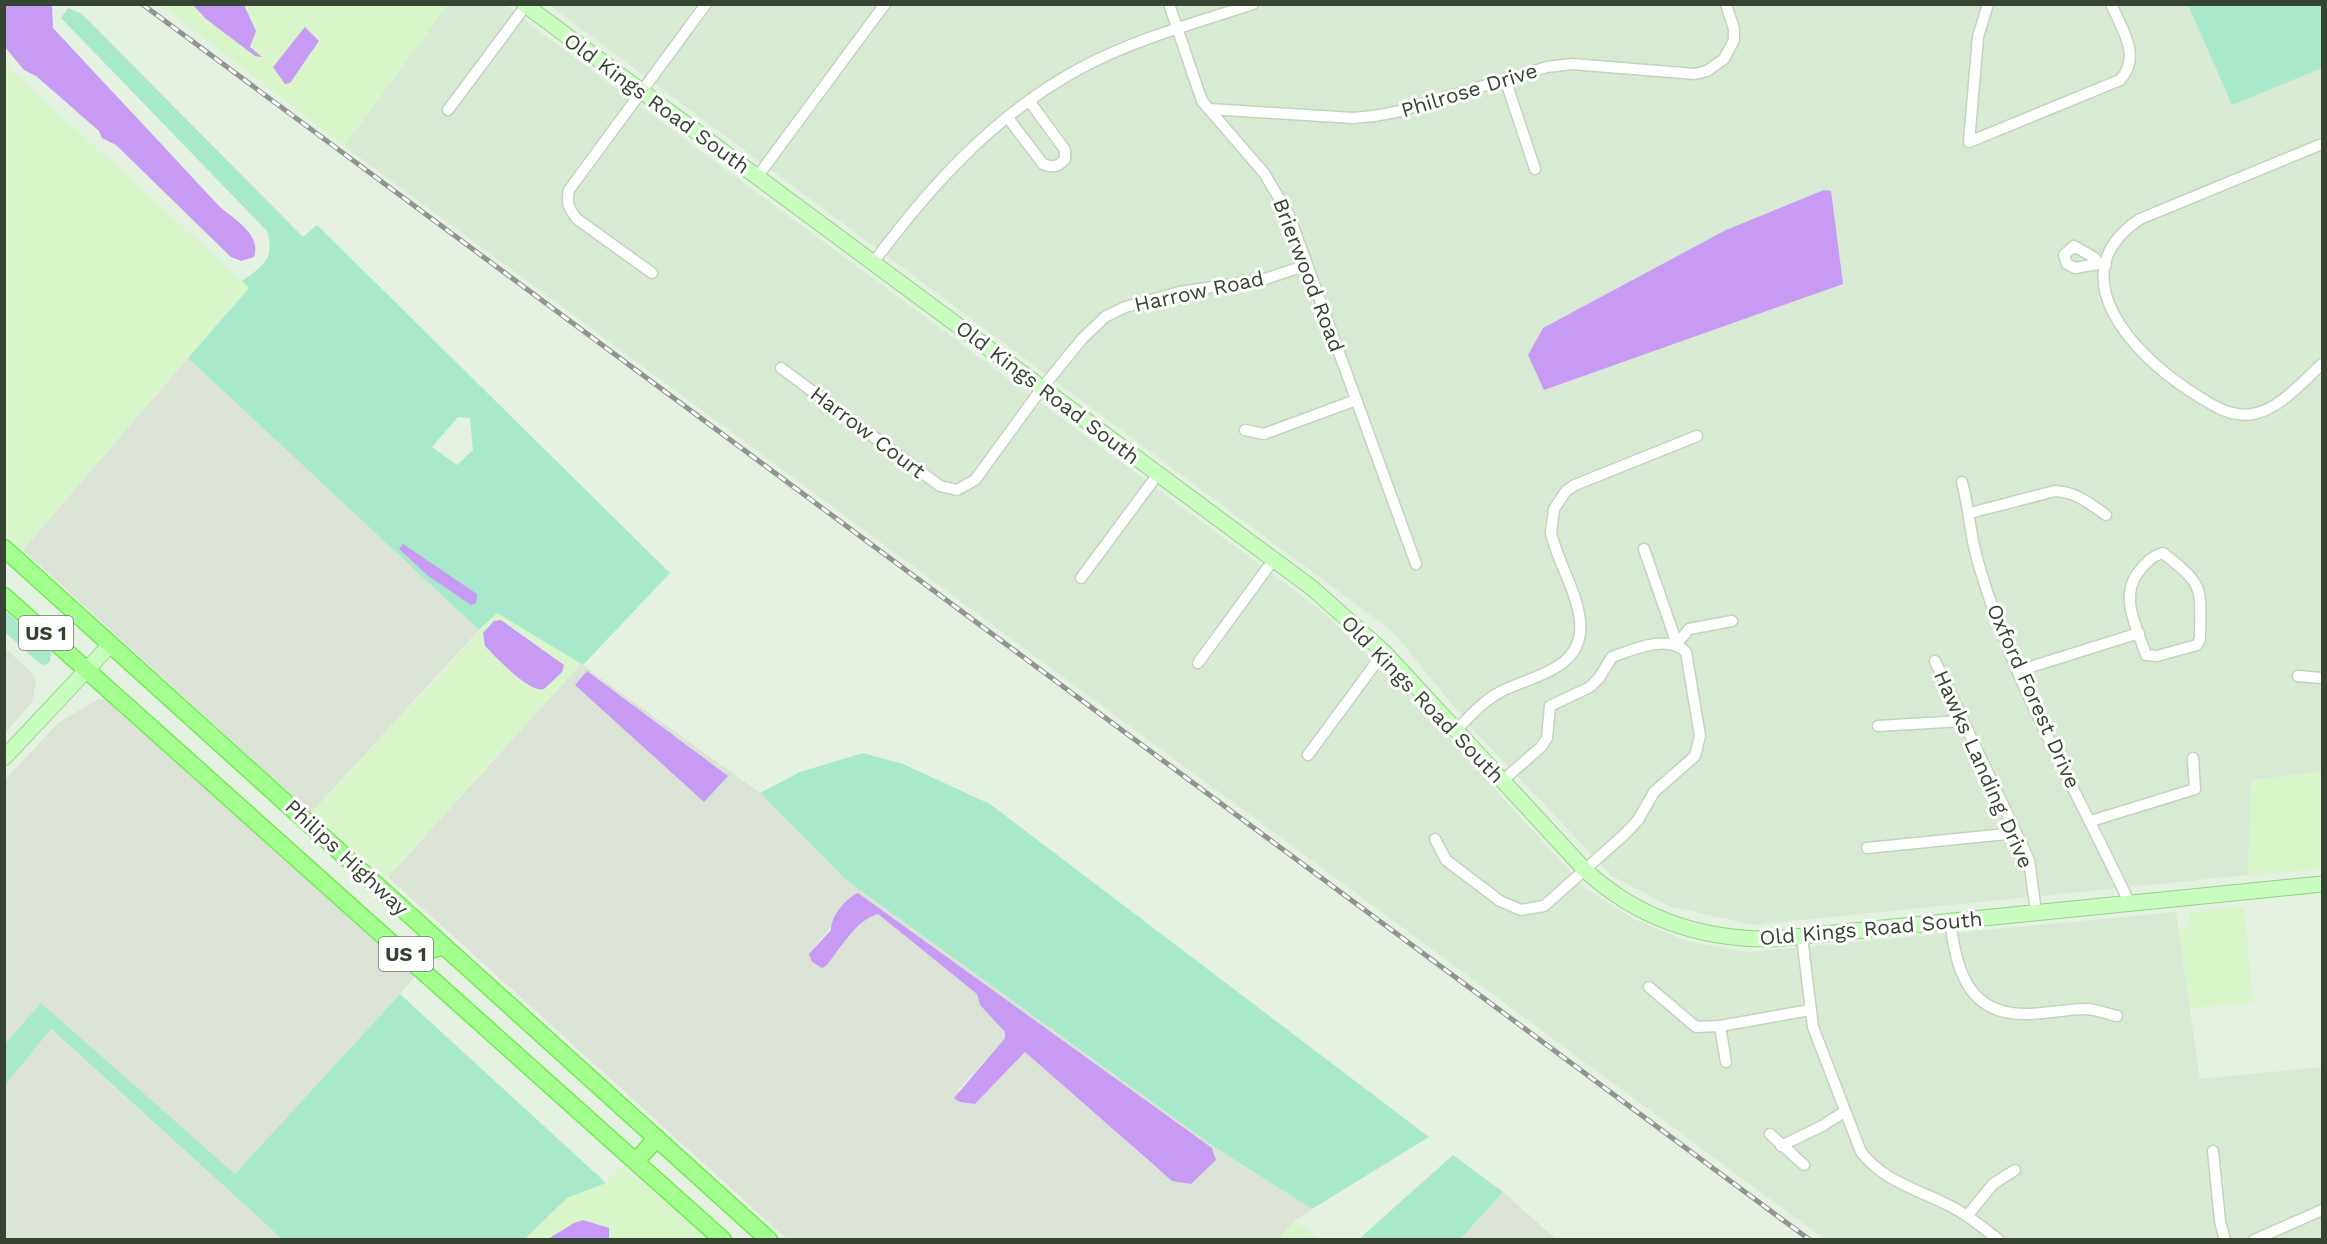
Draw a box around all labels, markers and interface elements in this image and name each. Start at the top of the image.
street label: Old Kings Road South [559,27,755,179]
street label: Philrose Drive [1398,57,1540,123]
street label: Brierwood Road [1268,195,1350,355]
street label: Harrow Road [1132,265,1266,317]
street label: Old Kings Road South [951,315,1145,469]
street label: Harrow Court [806,381,930,483]
street label: Oxford Forest Drive [1982,600,2086,792]
street label: Old Kings Road South [1336,610,1510,788]
road number: US 1 [19,616,73,650]
street label: Hawks Landing Drive [1929,666,2039,872]
street label: Philips Highway [280,794,414,921]
street label: Old Kings Road South [1759,906,1983,950]
road number: US 1 [379,937,433,971]

